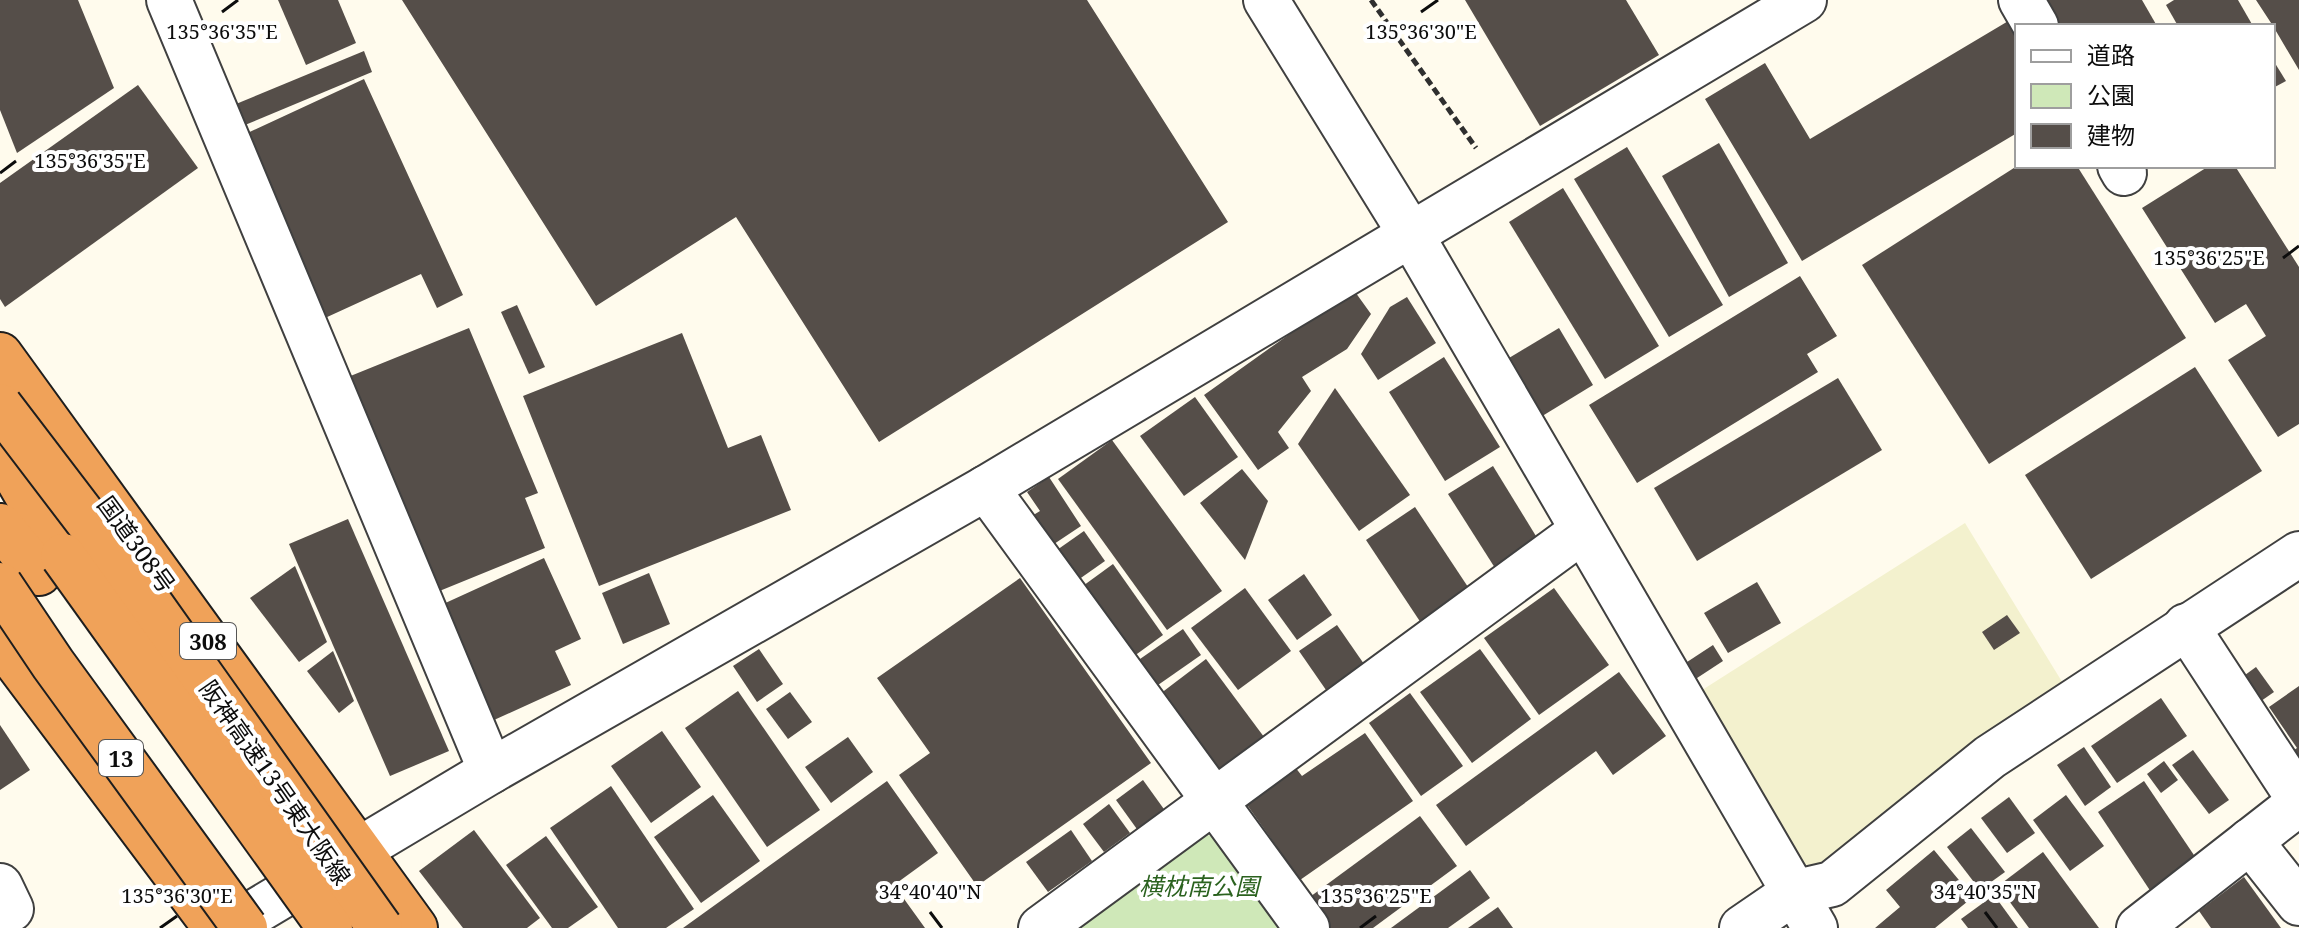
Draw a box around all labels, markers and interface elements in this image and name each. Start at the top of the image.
text: 135°36'35"E [166,18,278,45]
text: 135°36'30"E [1365,18,1477,45]
legend [2015,24,2275,168]
text: 道路 [2087,38,2135,71]
text: 公園 [2087,78,2135,111]
text: 建物 [2087,118,2135,151]
text: 135°36'35"E [34,147,146,174]
text: 135°36'25"E [2153,244,2265,271]
street label: 国道308号 [91,489,183,599]
road number: 308 [180,623,236,659]
street label: 阪神高速13号東大阪線 [193,673,359,891]
road number: 13 [99,740,143,776]
park label: 横枕南公園 [1139,869,1262,902]
text: 34°40'40"N [879,878,981,905]
text: 34°40'35"N [1934,878,2036,905]
text: 135°36'30"E [121,882,233,909]
text: 135°36'25"E [1320,882,1432,909]

